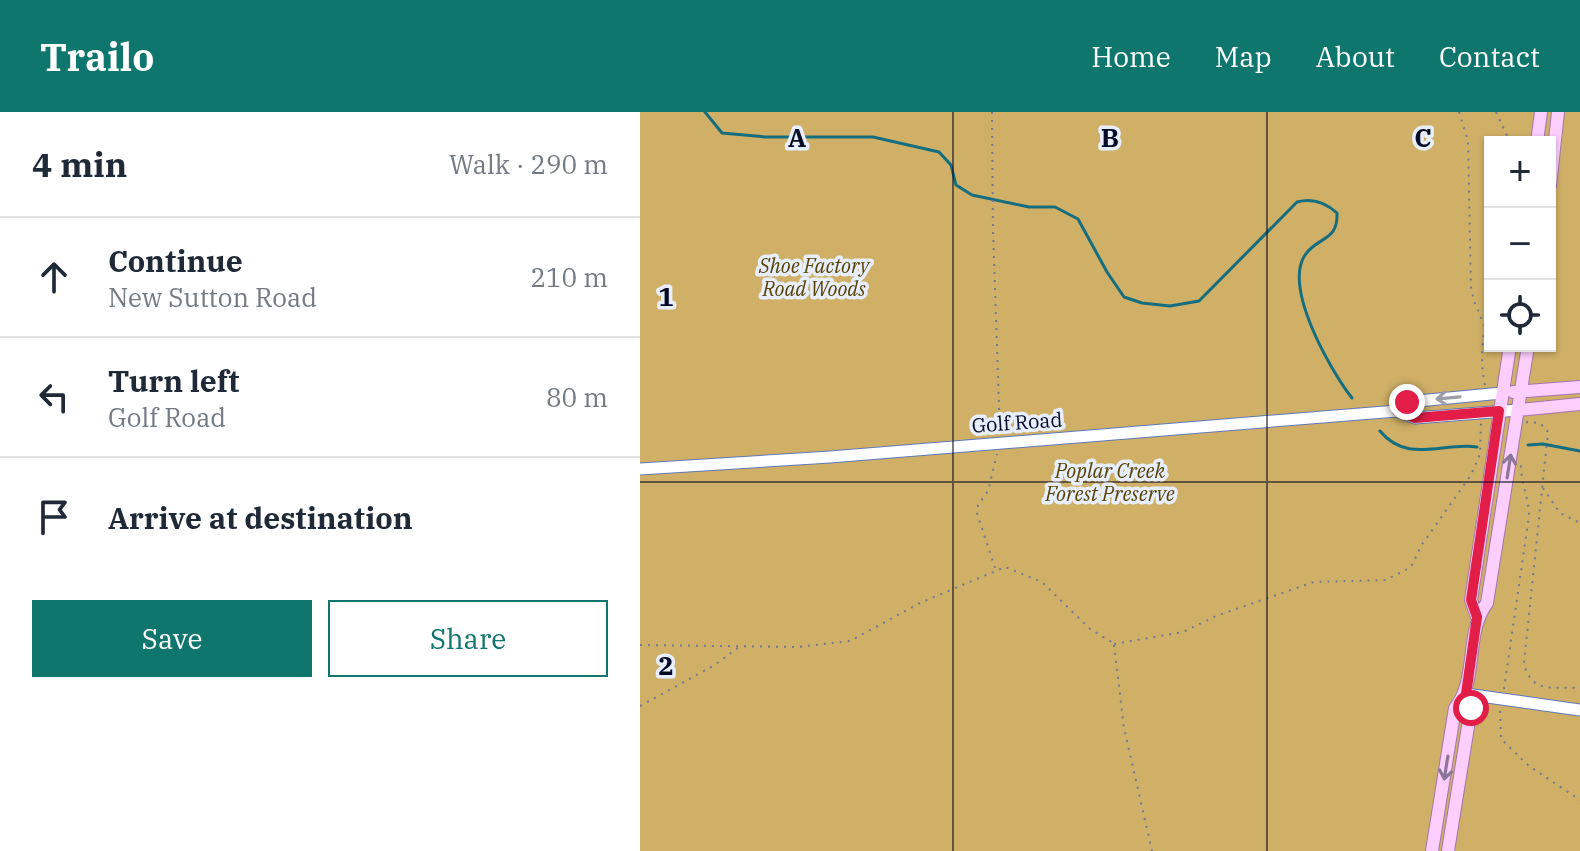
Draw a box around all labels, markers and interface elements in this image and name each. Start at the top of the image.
text: Trailo [40,32,154,81]
text: Home [1091,38,1171,75]
text: Map [1215,38,1272,75]
text: About [1316,38,1395,75]
text: Contact [1439,38,1540,75]
text: A [788,120,806,154]
text: B [1101,120,1119,154]
text: C [1414,120,1432,154]
map controls [1484,136,1556,352]
button: + [1484,136,1556,208]
text: 4 min [32,142,127,186]
text: Walk · 290 m [449,147,608,181]
button: − [1484,208,1556,280]
text: Continue [108,241,243,280]
park label: Shoe Factory Road Woods [758,252,871,302]
icon: ahead [32,255,76,299]
text: 210 m [530,260,608,294]
text: 1 [658,279,674,313]
text: New Sutton Road [108,280,317,314]
button: locate [1484,280,1556,352]
text: Turn left [108,361,240,400]
icon: left [32,375,76,419]
text: 80 m [546,380,608,414]
route end [1389,384,1425,420]
one-way arrow [1435,391,1462,406]
text: Golf Road [108,400,226,434]
street label: Golf Road [971,405,1063,439]
one-way arrow [1502,453,1517,479]
park label: Poplar Creek Forest Preserve [1044,457,1175,507]
icon: arrive [32,495,76,539]
text: Arrive at destination [108,498,413,537]
button: Save [32,600,312,677]
button: Share [328,600,608,677]
text: 2 [658,648,674,682]
route start [1453,690,1489,726]
one-way arrow [1438,755,1453,780]

